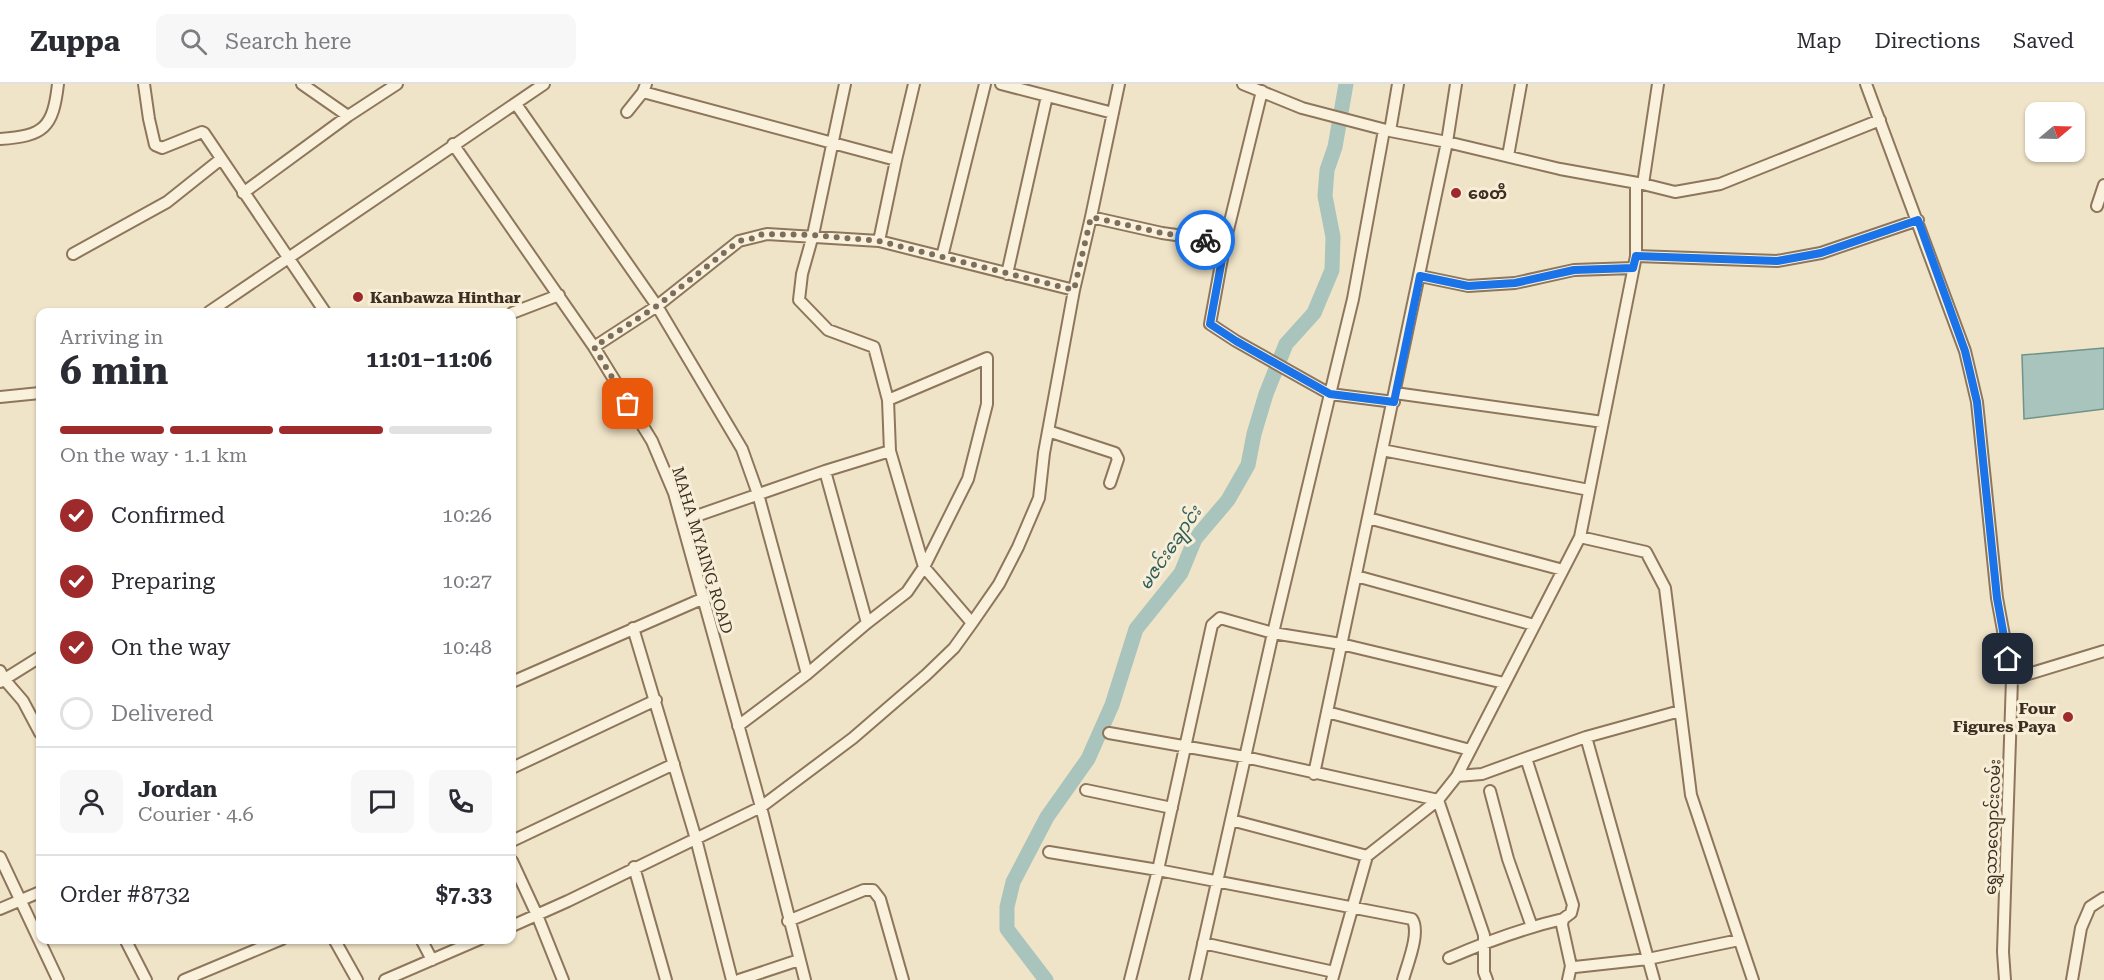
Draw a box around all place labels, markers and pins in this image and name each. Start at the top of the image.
place label: စေတီ [1468,182,1507,203]
marker: စေတီ [1449,186,1463,200]
place label: Kanbawza Hinthar [370,288,521,307]
marker: Kanbawza Hinthar [351,290,365,304]
pin [602,378,653,429]
pin [1982,633,2033,684]
place label: Four Figures Paya [1953,699,2057,736]
marker: Four Figures Paya [2061,710,2075,724]

